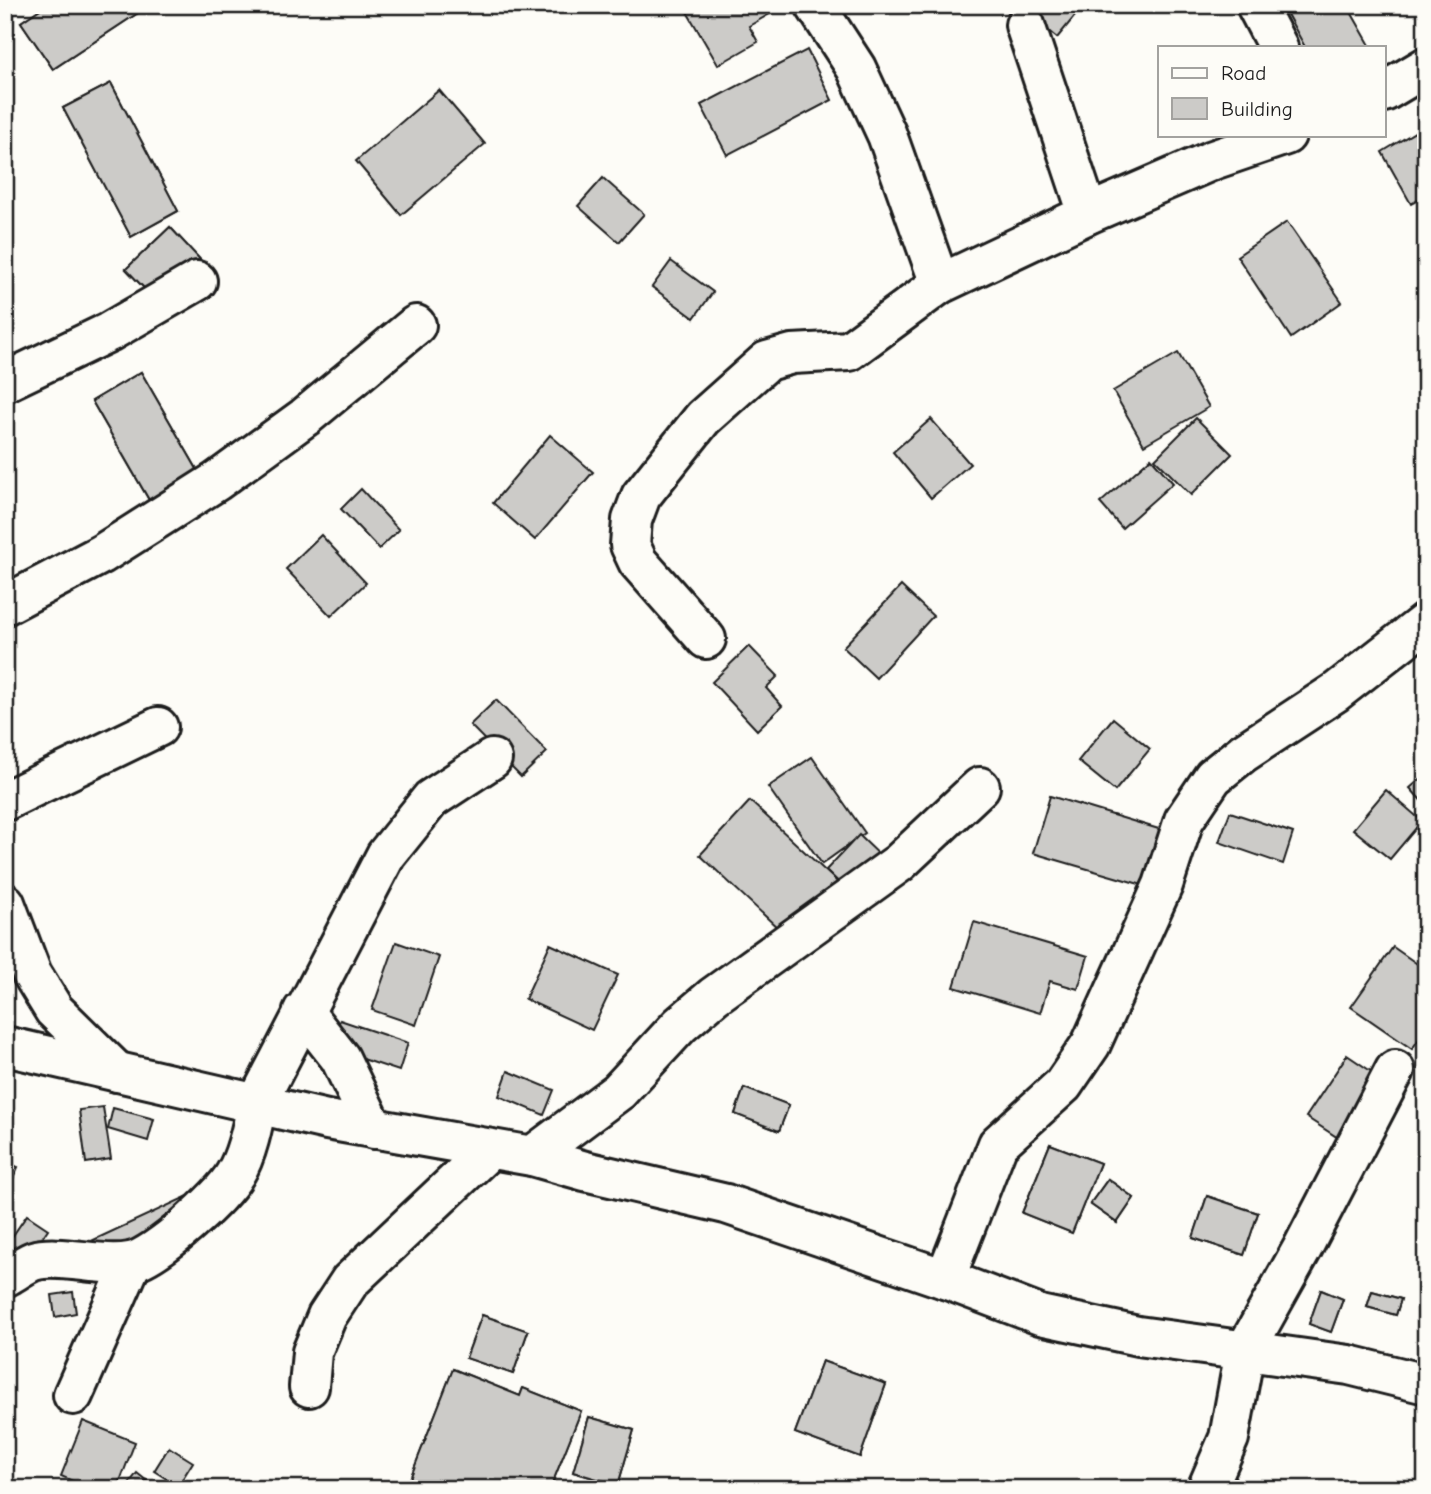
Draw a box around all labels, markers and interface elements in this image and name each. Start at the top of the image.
legend [1158,46,1386,136]
text: Road [1221,61,1266,85]
text: Building [1221,97,1293,121]

